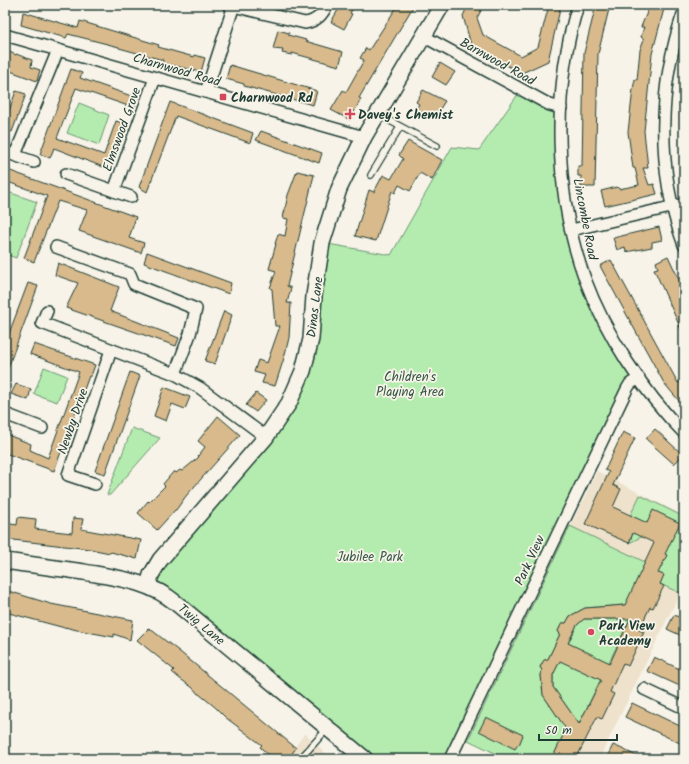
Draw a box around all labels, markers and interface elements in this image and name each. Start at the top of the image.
street label: Barnwood Road [455,33,540,92]
street label: Charnwood Road [130,48,223,93]
street label: Elmswood Grove [97,84,147,175]
place label: Charnwood Rd [231,88,314,109]
marker: Charnwood Rd [218,92,228,102]
place label: Davey's Chemist [358,105,454,126]
marker: Davey's Chemist [345,109,355,119]
street label: Lincombe Road [566,176,603,263]
street label: Dinas Lane [301,275,330,339]
park label: Children's Playing Area [376,367,444,403]
street label: Newby Drive [52,385,95,457]
street label: Park View [510,532,551,589]
park label: Jubilee Park [337,547,404,568]
street label: Twig Lane [173,599,229,651]
place label: Park View Academy [599,616,656,652]
marker: Park View Academy [586,627,596,637]
scale bar [539,716,617,742]
text: 50 m [545,721,572,740]

